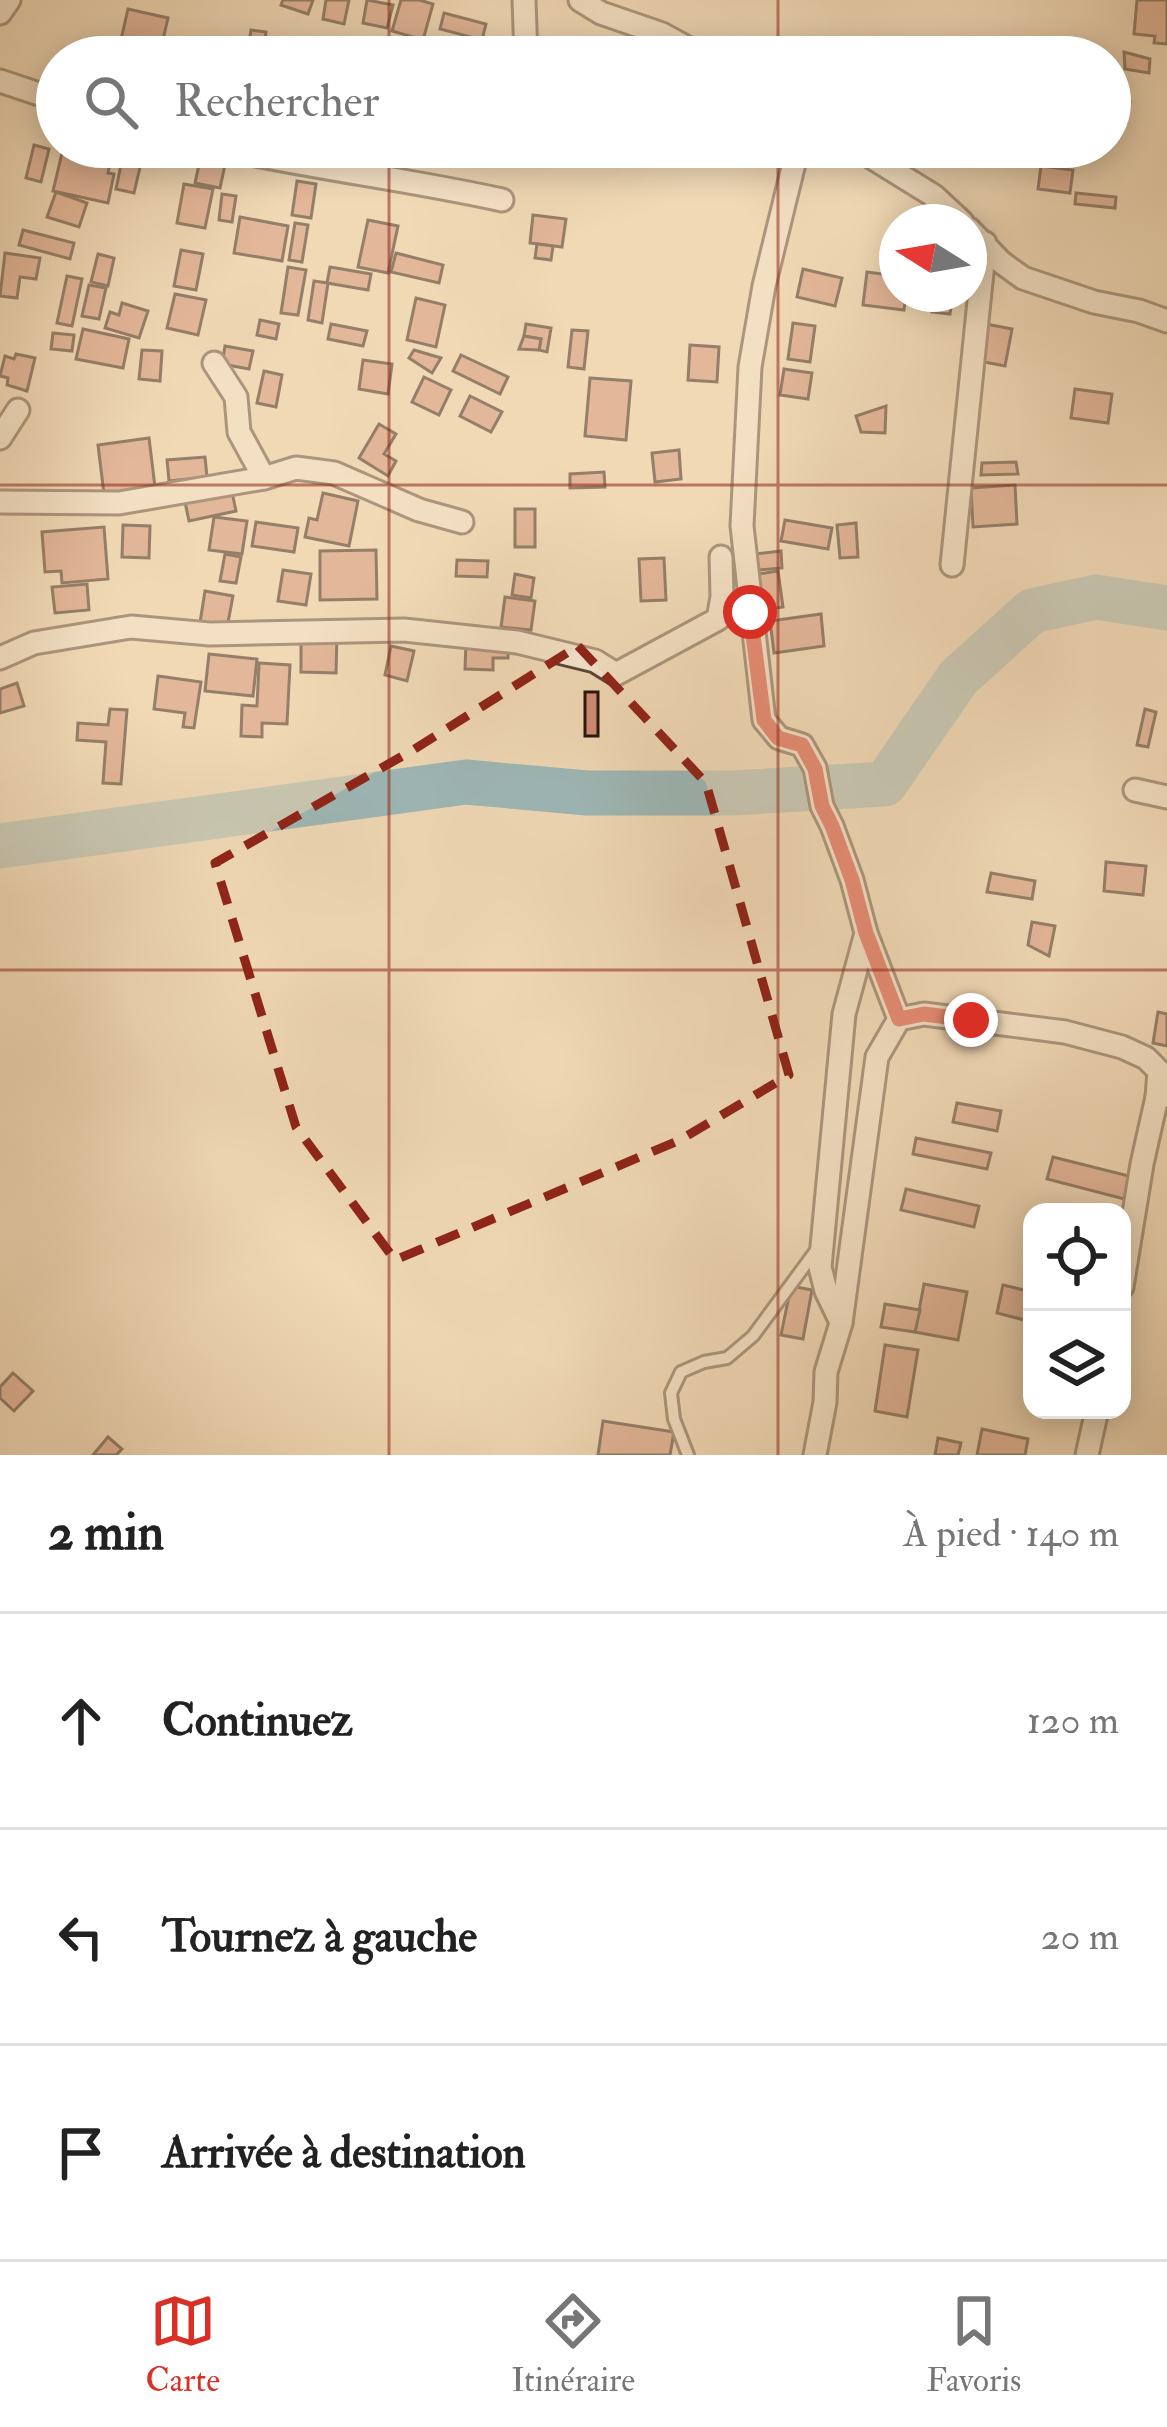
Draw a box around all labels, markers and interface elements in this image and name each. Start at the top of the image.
search box [36,36,1131,168]
icon: search [78,69,144,135]
text: Rechercher [174,74,379,130]
north arrow [879,204,987,312]
route start [723,585,777,639]
route end [944,993,998,1047]
map controls [1023,1203,1131,1419]
button: locate [1023,1203,1131,1311]
button: layers [1023,1311,1131,1419]
text: 2 min [48,1501,164,1565]
text: À pied · 140 m [903,1509,1119,1558]
icon: ahead [48,1688,114,1754]
text: Continuez [162,1693,353,1749]
text: 120 m [1027,1696,1119,1745]
icon: left [48,1904,114,1970]
text: Tournez à gauche [162,1909,477,1965]
text: 20 m [1041,1912,1119,1961]
icon: arrive [48,2120,114,2186]
text: Arrivée à destination [162,2125,526,2181]
tab: Carte [146,2288,220,2401]
tab: Itinéraire [511,2288,635,2401]
tab: Favoris [926,2288,1021,2401]

